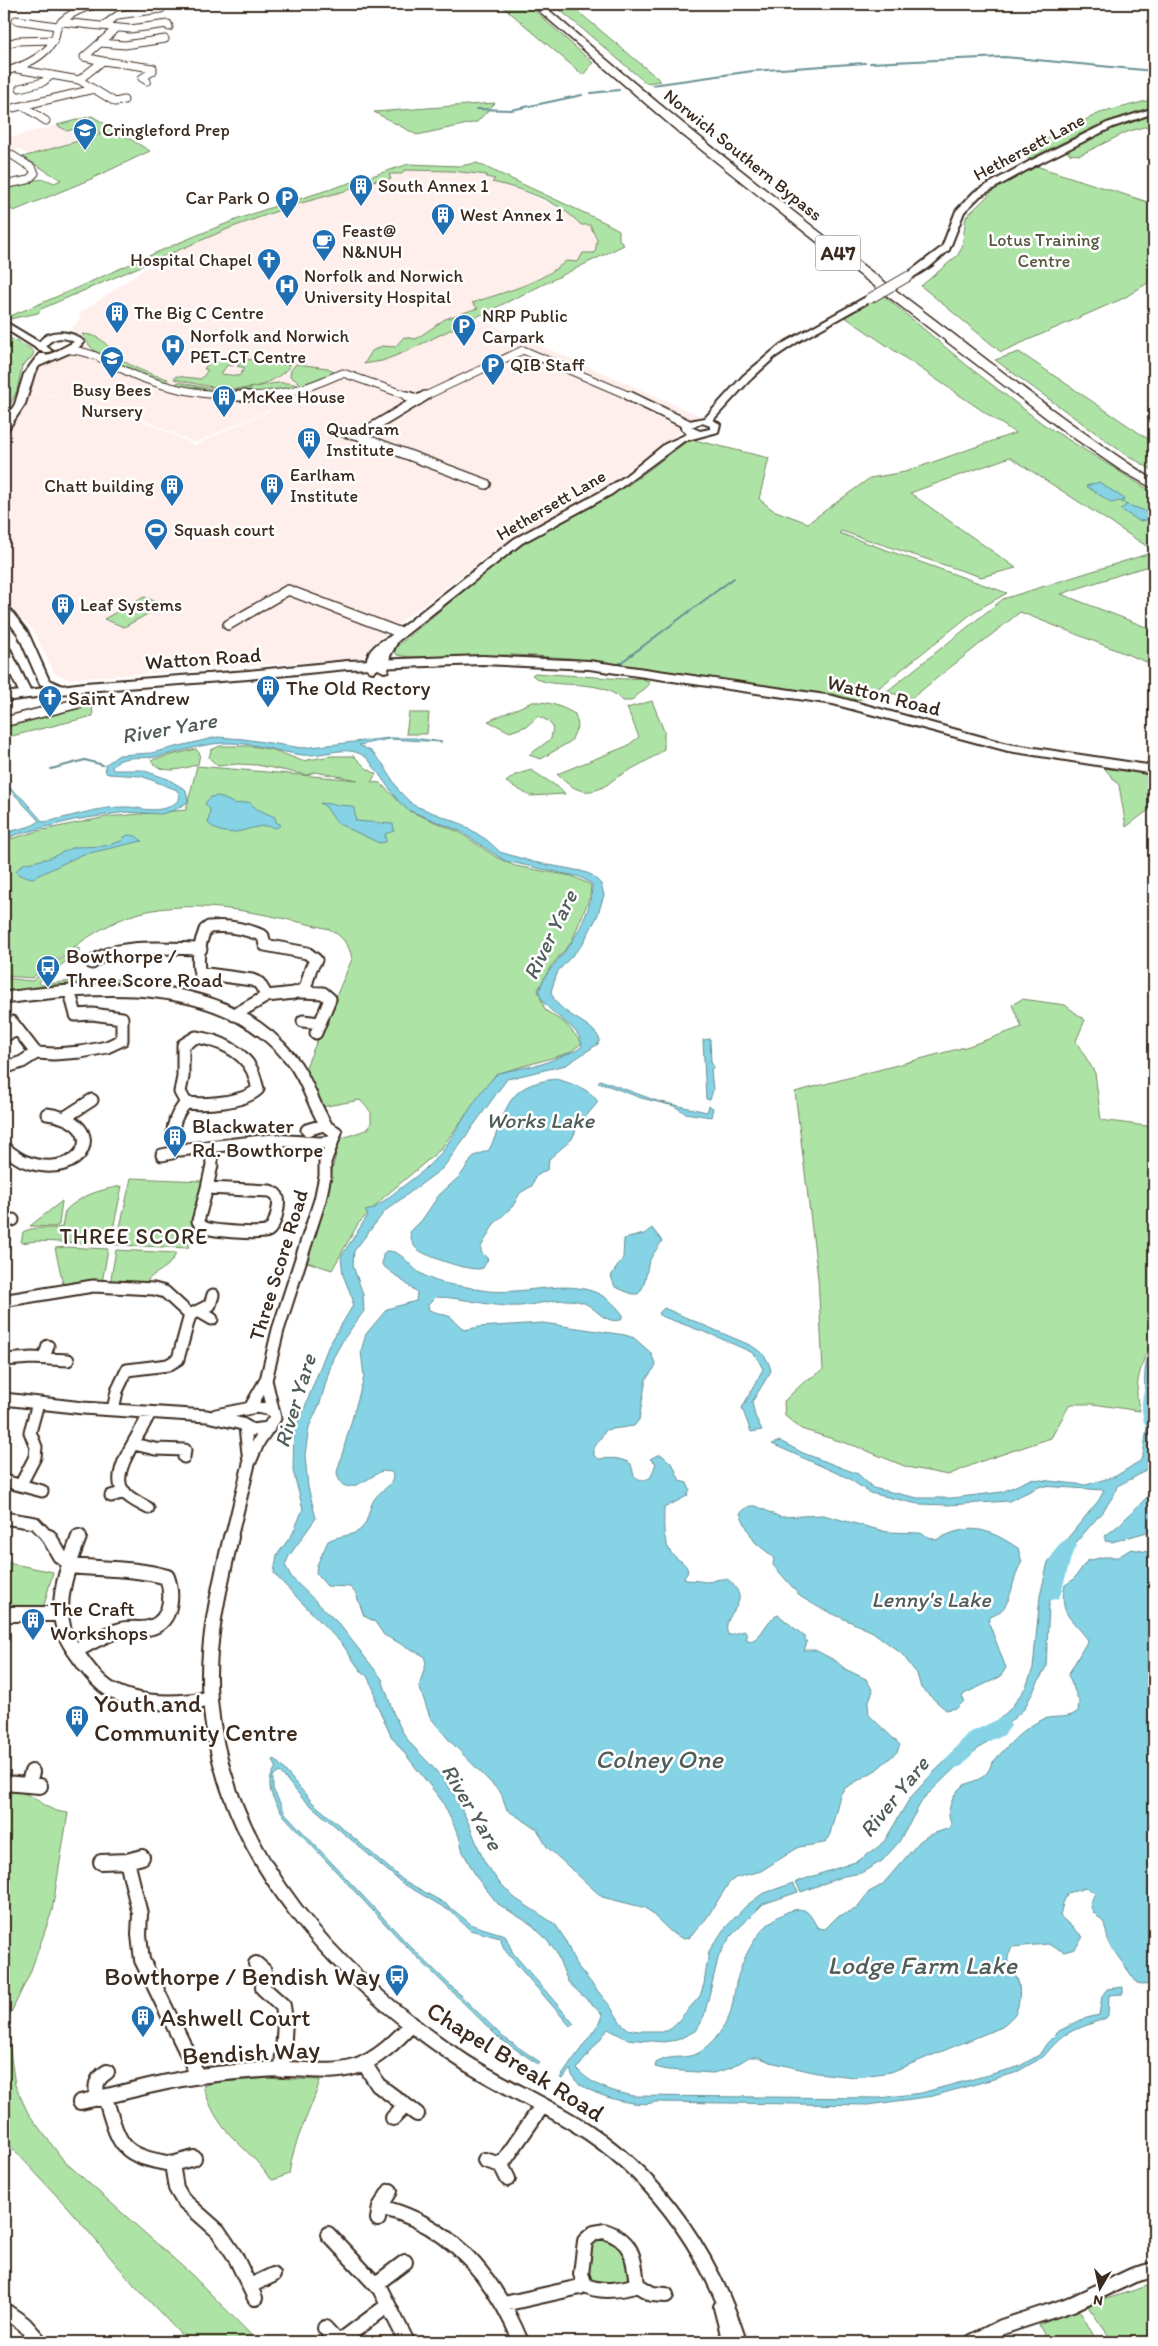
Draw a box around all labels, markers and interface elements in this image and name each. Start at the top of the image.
street label: Norwich Southern Bypass [659,84,827,226]
street label: Hethersett Lane [970,108,1088,186]
school or university icon: Cringleford Prep [72,117,98,151]
place label: Cringleford Prep [102,119,230,141]
building icon: South Annex 1 [348,173,374,207]
place label: South Annex 1 [378,175,489,197]
parking icon: Car Park O [274,185,300,219]
place label: Car Park O [186,187,270,209]
building icon: West Annex 1 [430,202,456,236]
place label: West Annex 1 [460,204,564,226]
place label: Feast@ N&NUH [342,220,402,263]
cafe icon: Feast@ N&NUH [311,228,337,262]
park label: Lotus Training Centre [988,229,1101,272]
road number: A47 [816,236,860,270]
church icon: Hospital Chapel [256,247,282,281]
place label: Hospital Chapel [130,249,252,271]
place label: Norfolk and Norwich University Hospital [304,265,463,308]
hospital icon: Norfolk and Norwich University Hospital [274,273,300,307]
building icon: The Big C Centre [104,300,130,334]
place label: The Big C Centre [134,302,264,324]
place label: NRP Public Carpark [482,305,568,348]
parking icon: NRP Public Carpark [451,313,477,347]
place label: Norfolk and Norwich PET-CT Centre [190,325,349,368]
hospital icon: Norfolk and Norwich PET-CT Centre [160,333,186,367]
school or university icon: Busy Bees Nursery [99,345,125,379]
parking icon: QIB Staff [480,352,506,386]
place label: QIB Staff [510,354,585,376]
place label: Busy Bees Nursery [73,379,151,422]
building icon: McKee House [211,384,237,418]
place label: McKee House [242,386,345,408]
place label: Quadram Institute [326,418,399,461]
building icon: Quadram Institute [296,426,322,460]
place label: Earlham Institute [290,464,358,507]
street label: Hethersett Lane [492,465,610,545]
building icon: Earlham Institute [259,472,285,506]
building icon: Chatt building [159,473,185,507]
place label: Chatt building [44,475,155,497]
sports icon: Squash court [143,517,169,551]
place label: Squash court [174,519,275,541]
building icon: Leaf Systems [50,592,76,626]
place label: Leaf Systems [80,594,182,616]
street label: Watton Road [144,641,262,675]
street label: Watton Road [825,669,943,721]
building icon: The Old Rectory [255,674,281,708]
place label: The Old Rectory [286,675,430,700]
church icon: Saint Andrew [37,684,63,718]
place label: Saint Andrew [68,685,190,710]
water label: River Yare [119,706,220,750]
water label: River Yare [517,885,584,984]
place label: Bowthorpe / Three Score Road [66,943,223,992]
bus stop icon: Bowthorpe / Three Score Road [35,954,61,988]
water label: Works Lake [486,1107,595,1134]
place label: Blackwater Rd. Bowthorpe [192,1113,323,1162]
building icon: Blackwater Rd. Bowthorpe [162,1124,188,1158]
street label: Three Score Road [243,1186,313,1344]
district label: THREE SCORE [60,1223,209,1250]
water label: River Yare [268,1350,322,1451]
water label: Lenny's Lake [871,1586,992,1613]
place label: The Craft Workshops [50,1596,148,1645]
building icon: The Craft Workshops [20,1607,46,1641]
place label: Youth and Community Centre [94,1688,298,1747]
building icon: Youth and Community Centre [64,1704,90,1738]
water label: Colney One [595,1743,724,1775]
water label: River Yare [853,1750,936,1843]
water label: River Yare [436,1759,509,1856]
water label: Lodge Farm Lake [827,1949,1018,1981]
place label: Bowthorpe / Bendish Way [104,1961,380,1991]
bus stop icon: Bowthorpe / Bendish Way [384,1963,410,1997]
street label: Chapel Break Road [422,1994,611,2128]
place label: Ashwell Court [160,2002,311,2032]
building icon: Ashwell Court [130,2004,156,2038]
street label: Bendish Way [181,2033,321,2071]
north arrow [1076,2264,1126,2314]
text: N [1092,2291,1104,2309]

